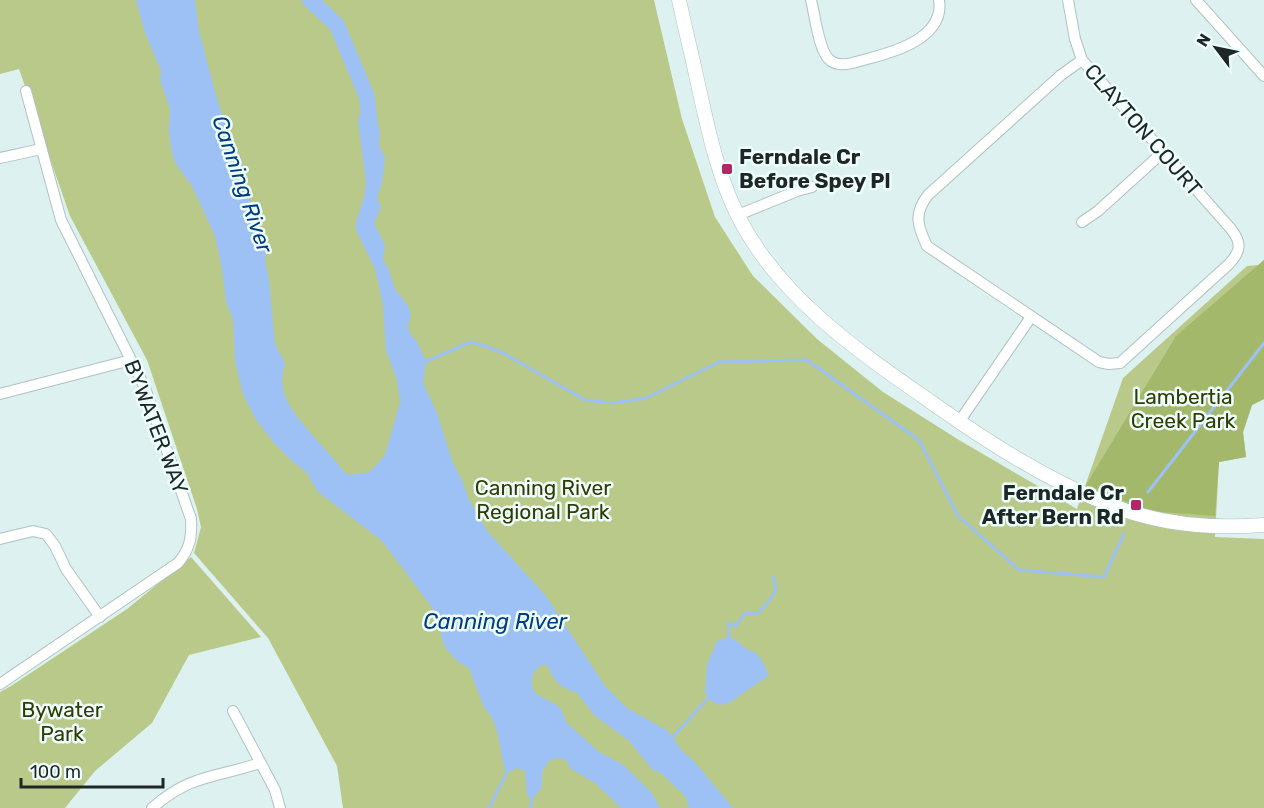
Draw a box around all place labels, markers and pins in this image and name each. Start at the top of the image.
place label: Ferndale Cr Before Spey Pl [739,144,890,193]
marker: Ferndale Cr Before Spey Pl [720,162,734,176]
place label: Ferndale Cr After Bern Rd [982,480,1124,529]
marker: Ferndale Cr After Bern Rd [1129,498,1143,512]

